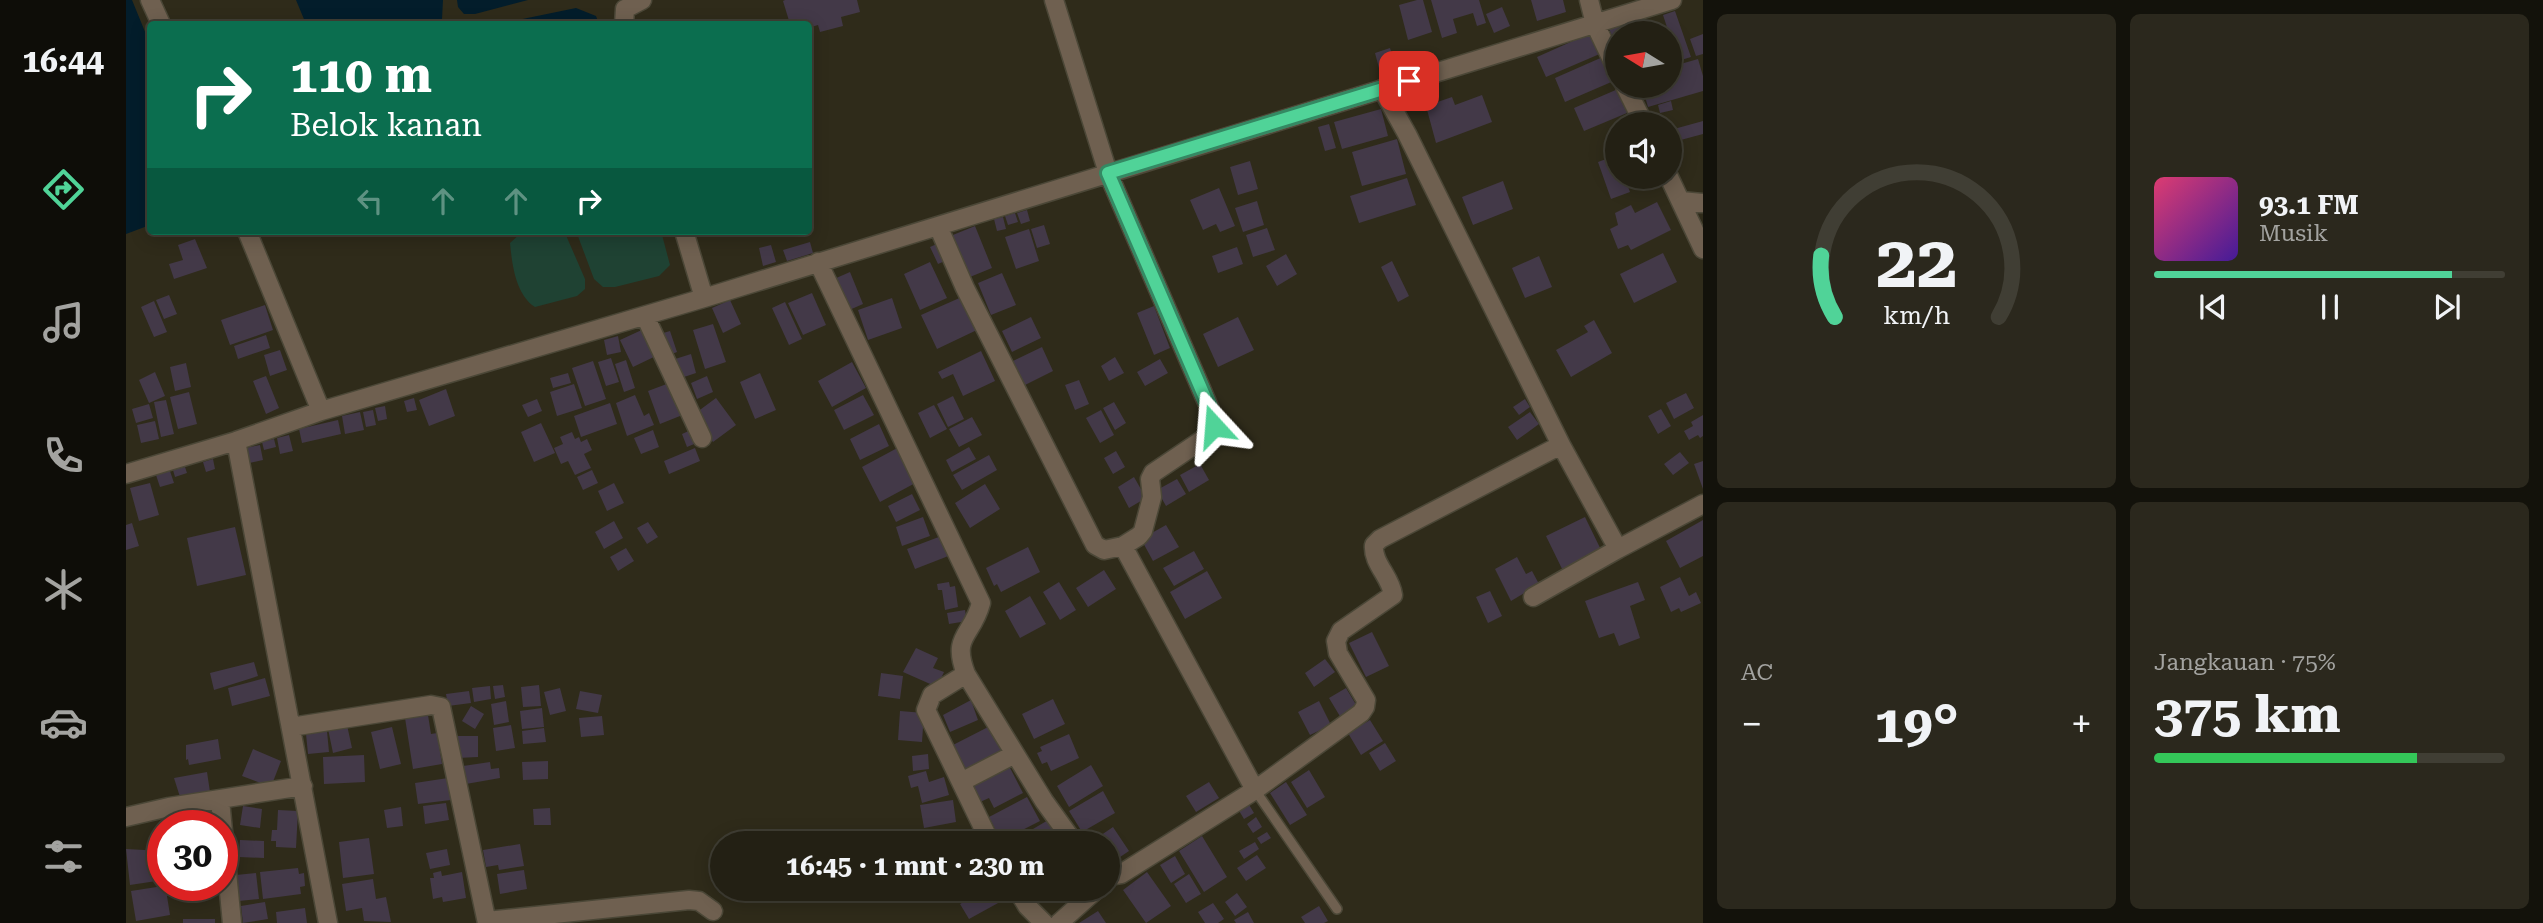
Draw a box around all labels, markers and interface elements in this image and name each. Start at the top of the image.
north arrow [1605,21,1682,98]
map controls [1605,21,1682,189]
text: 16:44 [22,42,104,80]
text: 110 m [290,47,432,104]
icon: right [175,49,266,140]
pin [1379,51,1439,111]
icon: arrive [1390,62,1428,100]
text: Belok kanan [290,106,482,144]
button: sound [1605,112,1682,189]
icon: directions [39,165,88,214]
icon: left [351,182,389,220]
icon: ahead [424,182,462,220]
icon: ahead [497,182,535,220]
icon: right [570,182,608,220]
text: 93.1 FM [2259,190,2359,220]
text: Musik [2259,220,2328,247]
text: 22 [1876,221,1957,306]
icon: previous [2194,288,2232,326]
icon: pause [2311,288,2349,326]
icon: next [2428,288,2466,326]
icon: music [39,298,88,347]
text: km/h [1883,301,1950,330]
position arrow [1177,389,1251,463]
icon: phone [39,431,88,480]
icon: climate [39,565,88,614]
text: Jangkauan · 75% [2154,649,2336,676]
text: AC [1741,659,1773,686]
text: 375 km [2154,684,2341,745]
text: 19° [1874,694,1959,755]
icon: car [39,698,88,747]
text: − [1741,702,1762,746]
text: + [2071,702,2092,746]
speed limit sign: 30 [147,810,238,901]
icon: filters [39,832,88,881]
text: 16:45 · 1 mnt · 230 m [786,851,1044,881]

